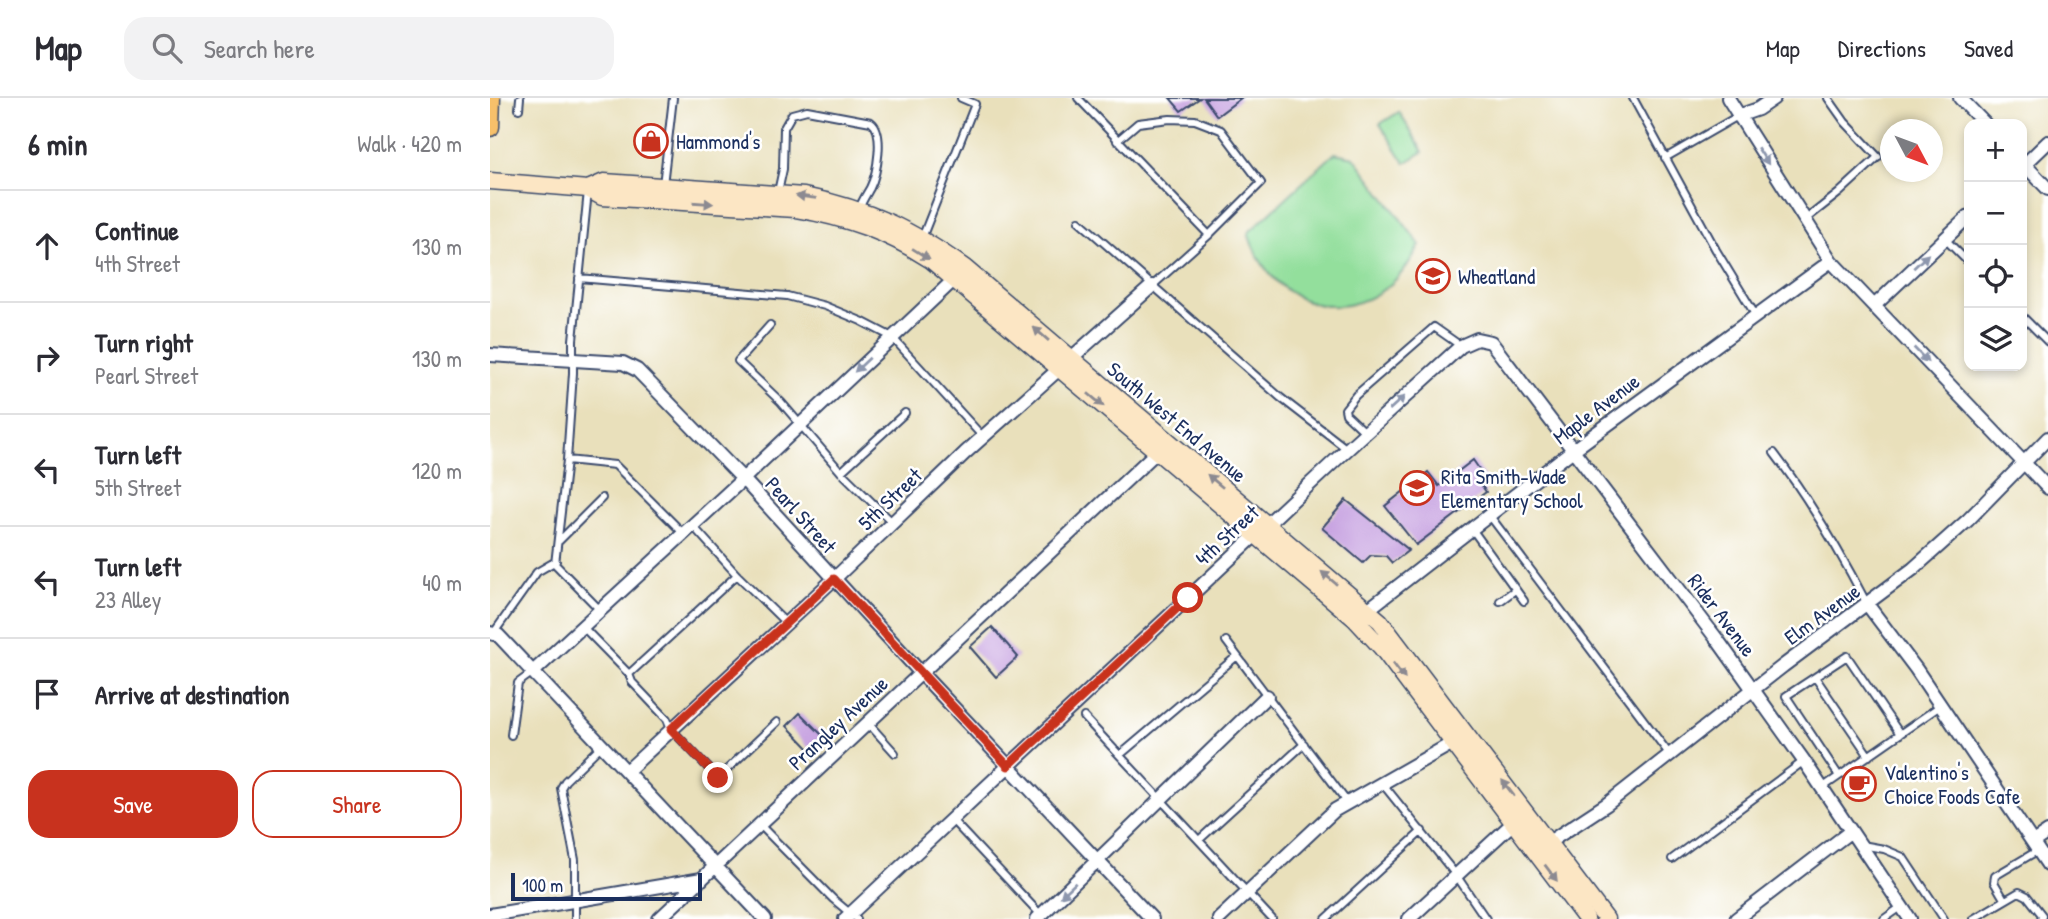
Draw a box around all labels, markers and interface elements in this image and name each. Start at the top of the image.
search box [124,17,614,80]
text: Map [35,26,82,70]
icon: search [148,29,186,67]
text: Search here [204,31,315,66]
text: Map [1766,32,1800,64]
text: Directions [1838,32,1926,64]
text: Saved [1964,32,2013,64]
north arrow [1880,119,1943,182]
map controls [1964,119,2027,371]
button: + [1964,119,2027,182]
shop icon: Hammond's [632,122,670,160]
text: 6 min [28,124,88,164]
place label: Hammond's [676,127,760,156]
text: Walk · 420 m [357,128,462,159]
one-way arrow [1757,147,1770,166]
button: − [1964,182,2027,245]
one-way arrow [795,191,817,202]
one-way arrow [692,198,714,209]
text: Continue [95,213,179,248]
icon: ahead [28,227,66,265]
text: 130 m [412,231,462,262]
button: locate [1964,245,2027,308]
one-way arrow [912,247,931,260]
text: 4th Street [95,248,180,279]
one-way arrow [1913,253,1930,269]
school or university icon: Wheatland [1414,257,1452,295]
place label: Wheatland [1458,262,1535,291]
button: layers [1964,308,2027,371]
text: Turn right [95,325,193,360]
one-way arrow [1032,326,1050,342]
icon: right [28,339,66,377]
text: 130 m [412,343,462,374]
one-way arrow [1913,347,1929,363]
street label: South West End Avenue [1101,355,1253,489]
one-way arrow [853,357,870,373]
text: Pearl Street [95,360,198,391]
street label: Maple Avenue [1547,367,1645,451]
one-way arrow [1087,392,1104,407]
one-way arrow [1389,396,1406,412]
text: Turn left [95,437,181,472]
icon: left [28,451,66,489]
text: 120 m [412,455,462,486]
street label: 5th Street [852,461,929,537]
place label: Rita Smith-Wade Elementary School [1441,462,1583,515]
school or university icon: Rita Smith-Wade Elementary School [1398,469,1436,507]
street label: Pearl Street [759,470,844,560]
text: 5th Street [95,472,181,503]
one-way arrow [1206,473,1224,488]
street label: 4th Street [1189,497,1266,572]
text: Turn left [95,549,181,584]
icon: left [28,563,66,601]
text: 40 m [422,567,462,598]
street label: Rider Avenue [1681,568,1763,662]
one-way arrow [1321,571,1338,586]
street label: Elm Avenue [1778,577,1866,651]
route start [1172,582,1203,613]
text: 23 Alley [95,584,161,615]
one-way arrow [1392,662,1406,680]
street label: Prangley Avenue [782,669,894,777]
icon: arrive [28,675,66,713]
text: Arrive at destination [95,677,290,712]
place label: Valentino's Choice Foods Cafe [1884,758,2020,811]
route end [702,762,733,793]
cafe icon: Valentino's Choice Foods Cafe [1840,765,1878,803]
button: Save [28,770,238,838]
button: Share [252,770,462,838]
one-way arrow [1500,779,1515,797]
one-way arrow [1543,863,1558,881]
scale bar [511,870,702,902]
text: 100 m [522,872,563,898]
one-way arrow [1060,881,1077,897]

